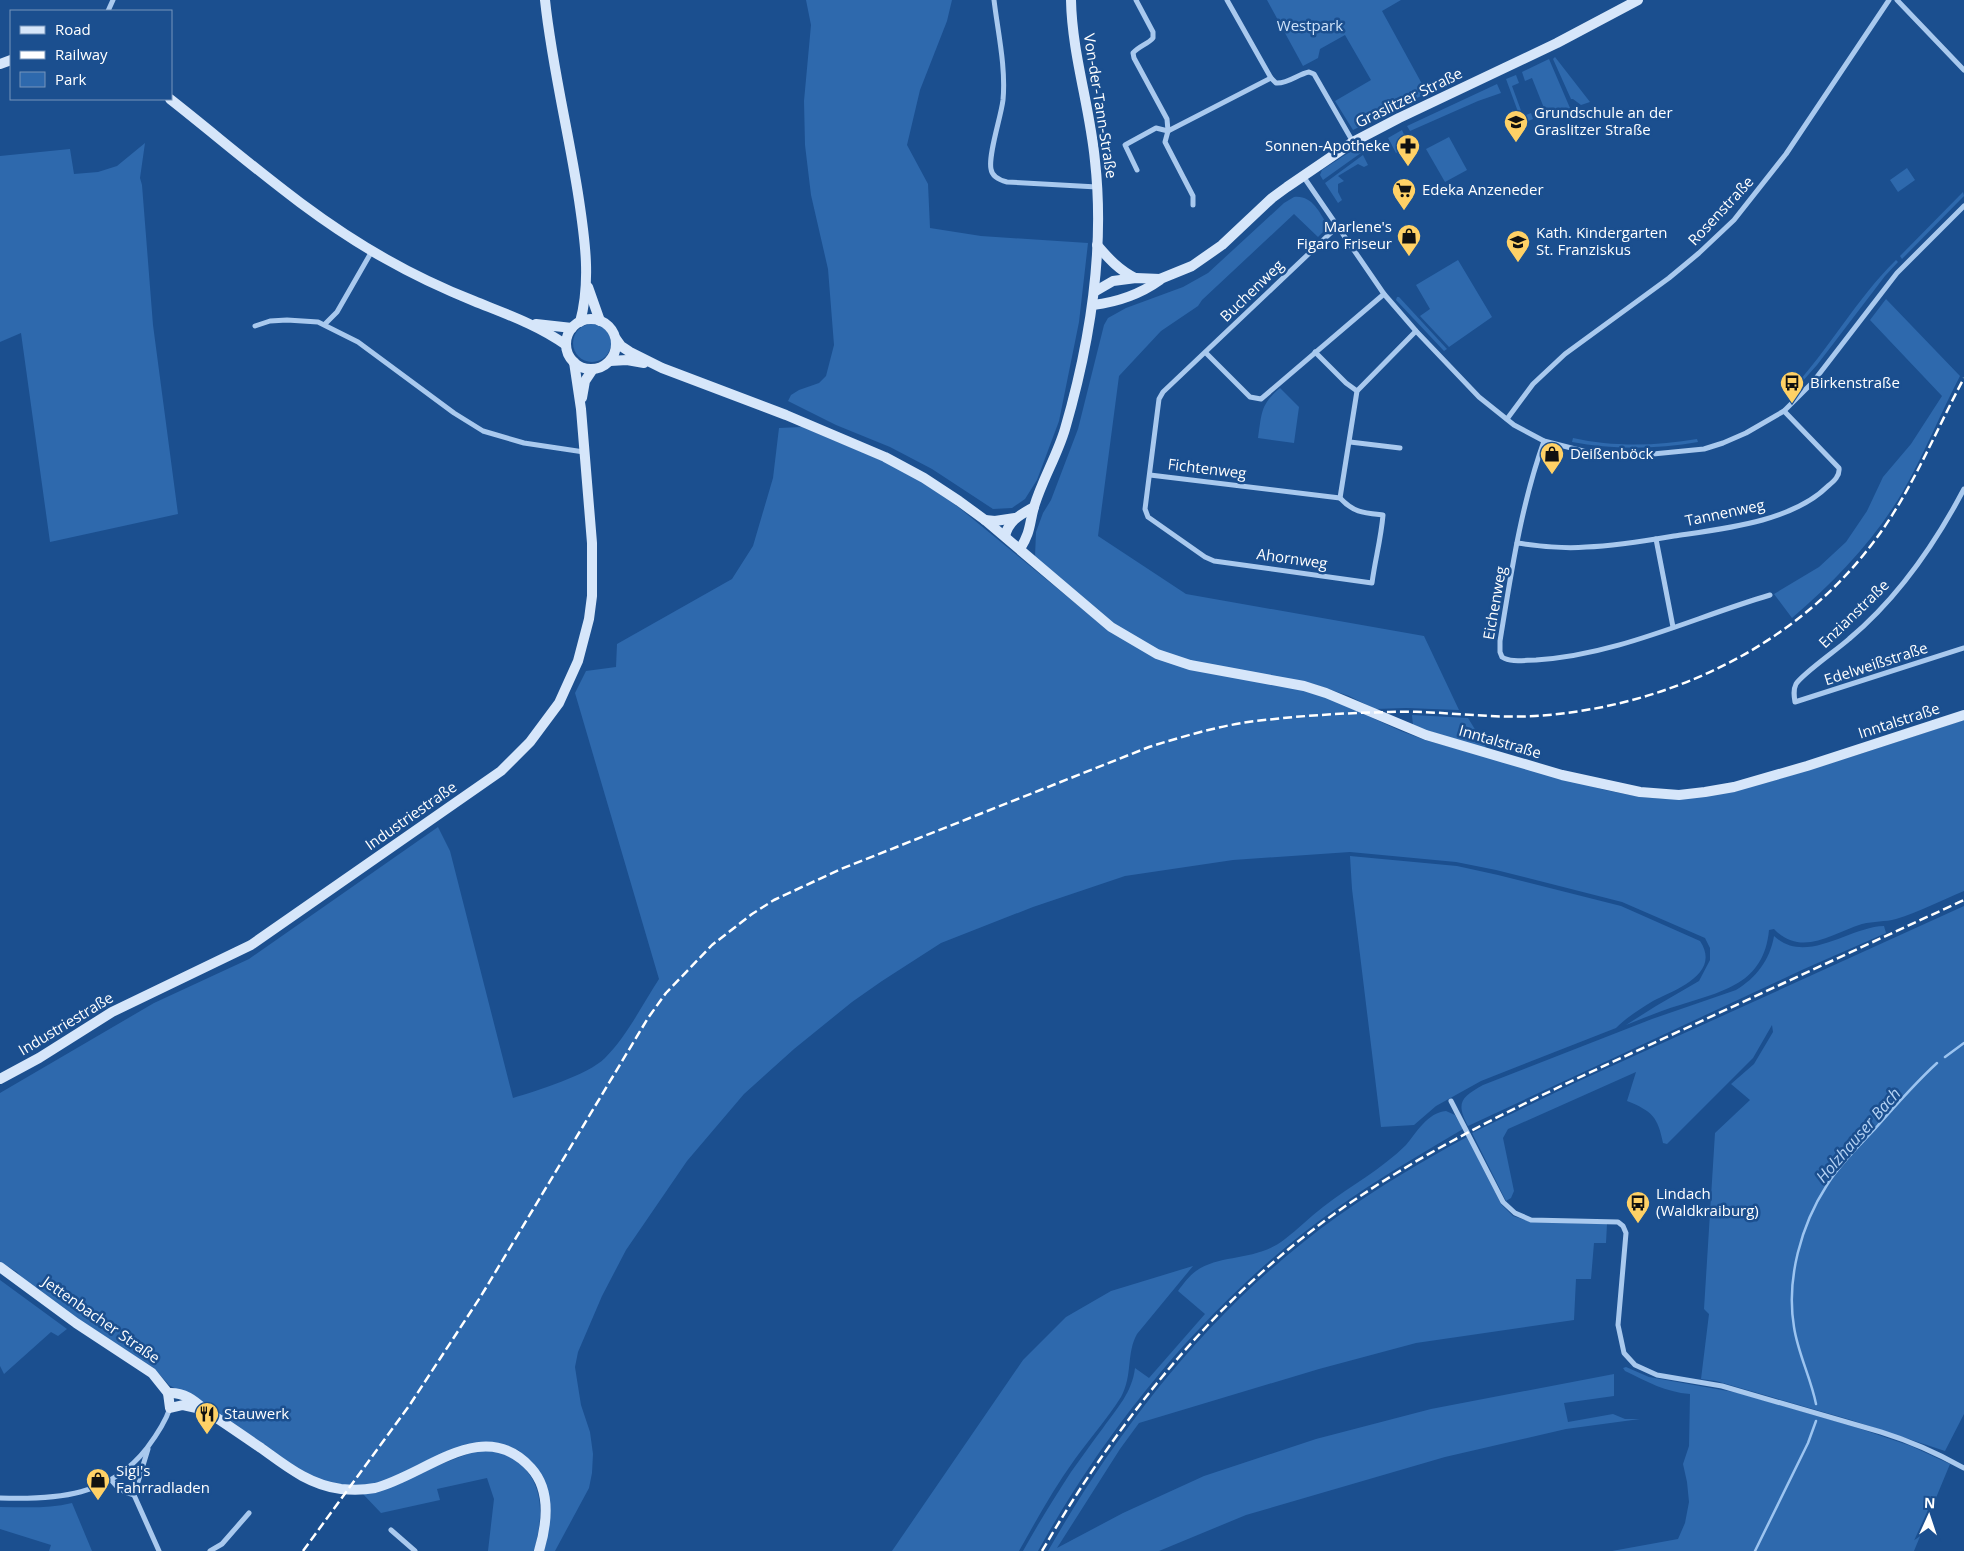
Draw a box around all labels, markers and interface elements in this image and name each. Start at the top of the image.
legend [10,10,172,100]
park label: Westpark [1277,15,1343,35]
text: Road [55,19,91,39]
street label: Von-der-Tann-Straße [1080,32,1122,180]
text: Railway [55,44,108,64]
street label: Graslitzer Straße [1352,63,1465,132]
text: Park [55,69,86,89]
place label: Grundschule an der Graslitzer Straße [1534,102,1673,139]
school or university icon: Grundschule an der Graslitzer Straße [1503,109,1529,143]
pharmacy icon: Sonnen-Apotheke [1395,133,1421,167]
place label: Sonnen-Apotheke [1265,135,1390,155]
street label: Rosenstraße [1683,171,1758,249]
supermarket icon: Edeka Anzeneder [1391,177,1417,211]
place label: Edeka Anzeneder [1422,179,1544,199]
place label: Marlene's Figaro Friseur [1296,216,1392,253]
place label: Kath. Kindergarten St. Franziskus [1536,222,1667,259]
shop icon: Marlene's Figaro Friseur [1396,223,1422,257]
school or university icon: Kath. Kindergarten St. Franziskus [1505,229,1531,263]
street label: Buchenweg [1215,255,1287,326]
bus stop icon: Birkenstraße [1779,370,1805,404]
place label: Birkenstraße [1810,372,1900,392]
shop icon: Deißenböck [1539,441,1565,475]
place label: Deißenböck [1570,443,1653,463]
street label: Fichtenweg [1167,453,1248,483]
street label: Tannenweg [1683,494,1766,530]
street label: Ahornweg [1255,543,1329,573]
street label: Eichenweg [1478,564,1510,641]
street label: Enzianstraße [1814,575,1893,652]
street label: Edelweißstraße [1821,637,1930,689]
street label: Inntalstraße [1855,697,1942,743]
street label: Inntalstraße [1457,720,1544,762]
street label: Industriestraße [361,776,460,854]
street label: Industriestraße [14,987,117,1059]
water label: Holzhauser Bach [1811,1083,1905,1187]
place label: Lindach (Waldkraiburg) [1656,1183,1759,1220]
bus stop icon: Lindach (Waldkraiburg) [1625,1190,1651,1224]
street label: Jettenbacher Straße [37,1270,164,1367]
restaurant icon: Stauwerk [194,1401,220,1435]
place label: Stauwerk [224,1403,289,1423]
place label: Sigi's Fahrradladen [116,1460,210,1497]
shop icon: Sigi's Fahrradladen [85,1467,111,1501]
north arrow [1904,1491,1954,1541]
text: N [1924,1493,1936,1512]

